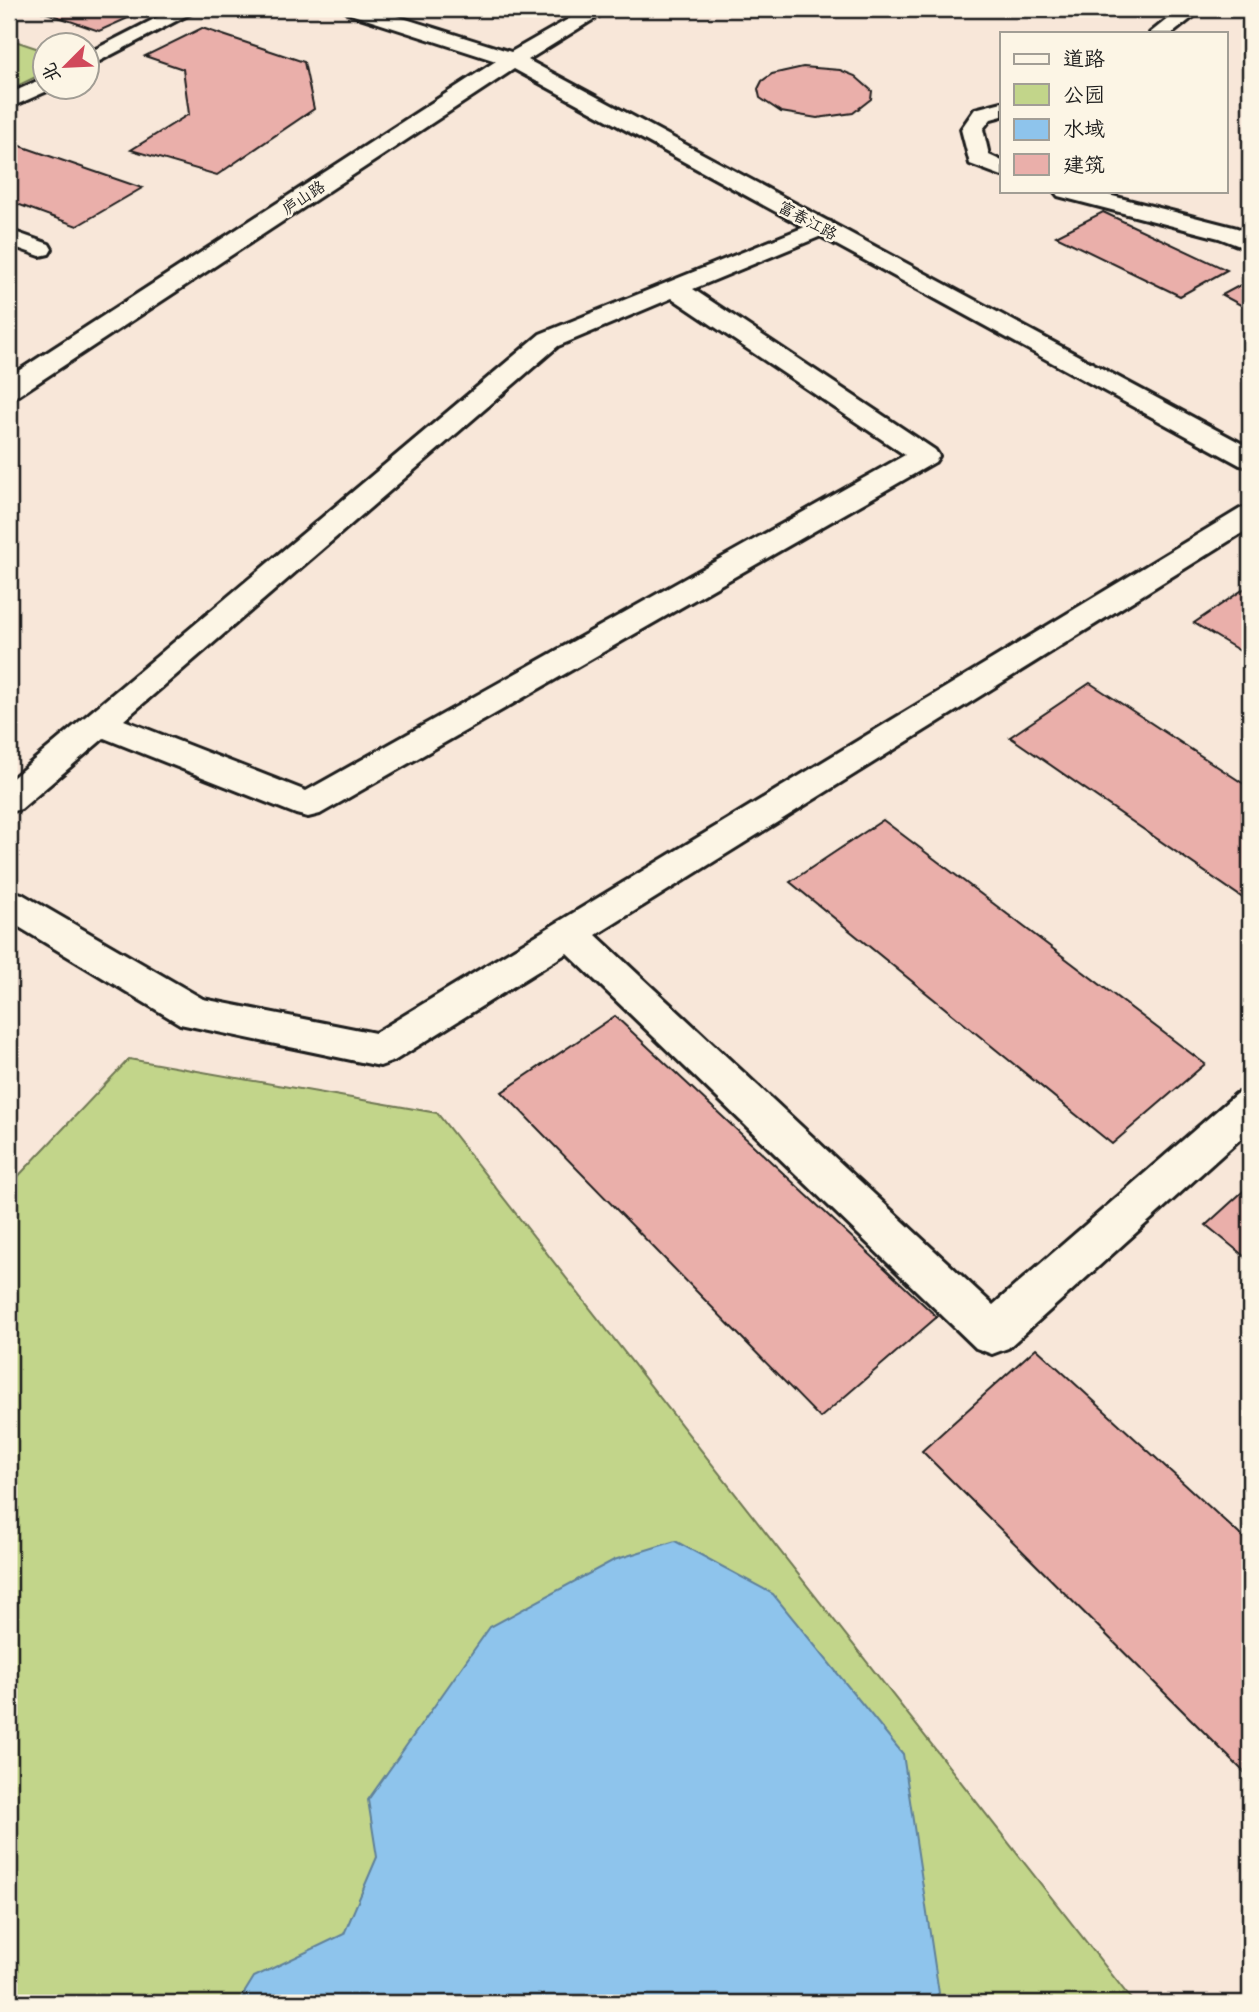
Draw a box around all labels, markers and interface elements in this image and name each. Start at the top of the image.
north arrow [32,32,102,102]
legend [1000,32,1228,192]
text: 道路 [1063,44,1105,77]
text: 北 [35,57,70,87]
text: 公园 [1063,80,1105,113]
text: 水域 [1063,114,1105,147]
text: 建筑 [1063,150,1105,183]
street label: 庐山路 [277,175,331,222]
street label: 富春江路 [773,195,841,247]

